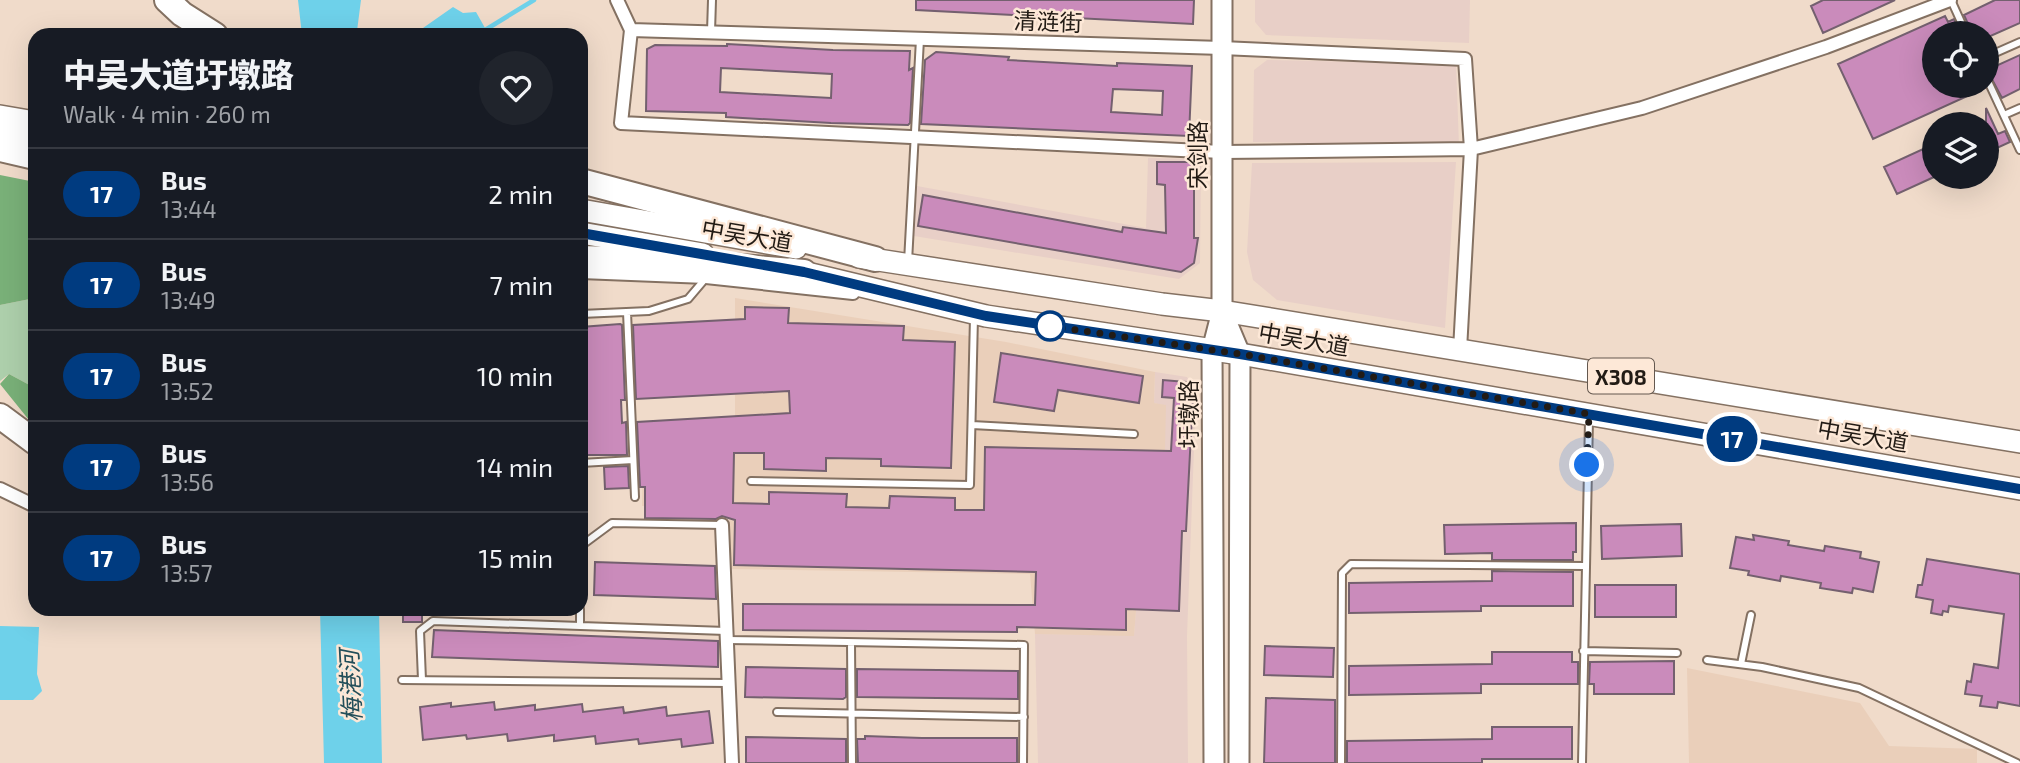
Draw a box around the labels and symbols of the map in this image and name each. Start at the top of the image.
street label: 清涟街 [1013,6,1083,36]
street label: 宋剑路 [1183,121,1211,190]
street label: 中吴大道 [699,213,795,257]
unlabelled marker [1035,311,1065,341]
street label: 中吴大道 [1256,317,1352,361]
road number: X308 [1588,358,1654,394]
street label: 圩墩路 [1174,380,1202,449]
street label: 中吴大道 [1815,413,1911,457]
line badge: 17 [1700,416,1764,462]
your location [1569,447,1604,482]
water label: 梅港河 [333,645,366,723]

